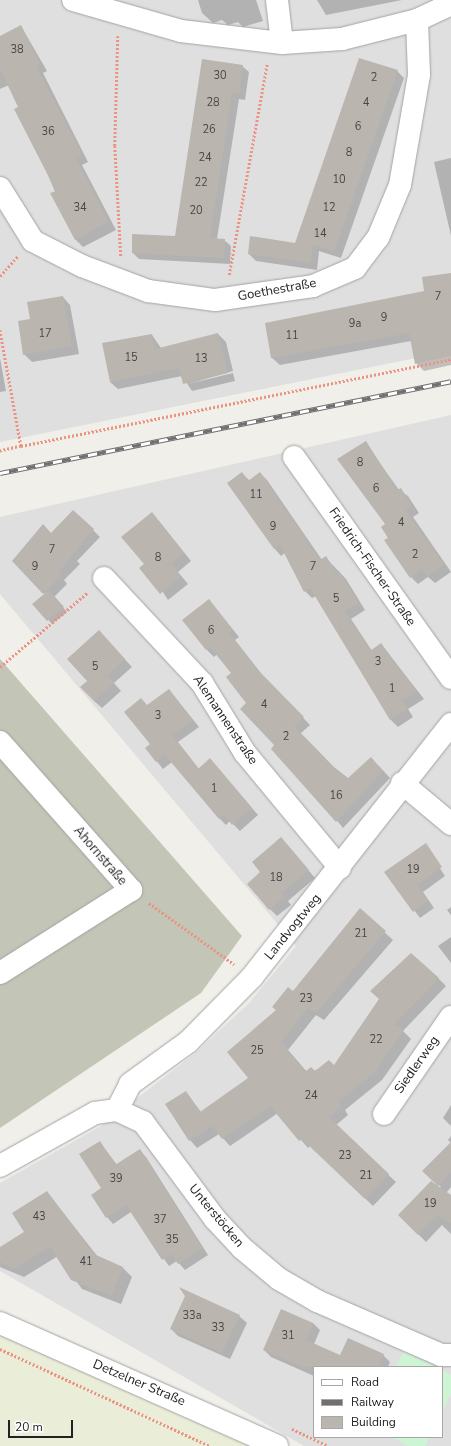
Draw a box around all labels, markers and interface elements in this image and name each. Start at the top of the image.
house number: 38 [10,43,24,57]
house number: 30 [213,69,227,83]
house number: 2 [371,71,377,85]
house number: 28 [206,96,220,110]
house number: 4 [363,96,369,110]
house number: 6 [355,120,361,134]
house number: 26 [202,123,216,137]
house number: 36 [41,125,55,139]
house number: 8 [346,146,352,160]
house number: 24 [198,151,212,165]
house number: 10 [332,173,346,187]
house number: 22 [194,176,208,190]
house number: 34 [73,201,87,215]
house number: 12 [322,201,336,215]
house number: 20 [189,204,203,218]
house number: 14 [313,227,327,241]
street label: Goethestraße [236,275,318,305]
house number: 7 [435,290,441,304]
house number: 9 [381,311,387,325]
house number: 9a [349,317,361,331]
house number: 17 [38,327,52,341]
house number: 11 [285,329,299,343]
house number: 15 [124,351,138,365]
house number: 13 [194,352,208,366]
house number: 8 [357,456,363,470]
house number: 6 [373,482,379,496]
house number: 11 [249,488,263,502]
street label: Friedrich-Fischer-Straße [325,505,419,629]
house number: 4 [398,516,404,530]
house number: 9 [270,520,276,534]
house number: 7 [49,543,55,557]
house number: 2 [412,548,418,562]
house number: 8 [155,551,161,565]
house number: 9 [32,560,38,574]
house number: 7 [310,560,316,574]
house number: 5 [333,592,339,606]
house number: 6 [208,624,214,638]
house number: 3 [375,655,381,669]
house number: 5 [92,660,98,674]
street label: Alemannenstraße [189,672,261,768]
house number: 1 [389,682,395,696]
house number: 4 [261,698,267,712]
house number: 3 [155,709,161,723]
house number: 2 [283,730,289,744]
house number: 1 [211,782,217,796]
house number: 16 [329,789,343,803]
street label: Ahornstraße [70,823,130,889]
house number: 19 [406,863,420,877]
house number: 18 [269,871,283,885]
street label: Landvogtweg [262,891,324,963]
house number: 21 [354,927,368,941]
house number: 23 [299,992,313,1006]
house number: 22 [369,1033,383,1047]
street label: Siedlerweg [392,1033,442,1097]
house number: 25 [250,1044,264,1058]
house number: 24 [304,1089,318,1103]
house number: 23 [338,1149,352,1163]
house number: 21 [359,1169,373,1183]
house number: 39 [109,1172,123,1186]
street label: Unterstöcken [185,1181,247,1251]
house number: 19 [423,1197,437,1211]
house number: 43 [32,1210,46,1224]
house number: 37 [153,1213,167,1227]
house number: 35 [165,1233,179,1247]
house number: 41 [79,1255,93,1269]
house number: 33a [182,1309,202,1323]
house number: 33 [211,1321,225,1335]
house number: 31 [281,1329,295,1343]
street label: Detzelner Straße [90,1356,188,1410]
legend [313,1366,443,1438]
text: Road [351,1374,379,1390]
text: Railway [351,1394,394,1410]
scale bar [10,1412,75,1438]
text: Building [351,1414,396,1430]
text: 20 m [15,1419,43,1435]

